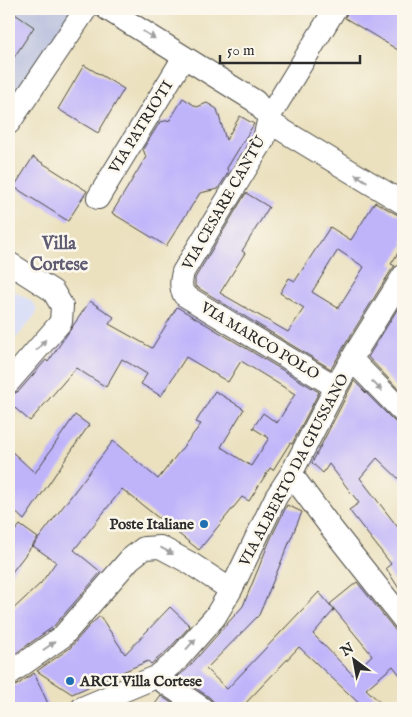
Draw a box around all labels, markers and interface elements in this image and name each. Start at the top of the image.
one-way arrow [142,30,155,39]
scale bar [220,32,360,64]
text: 50 m [227,41,255,60]
street label: VIA PATRIOTI [104,77,177,178]
street label: VIA CESARE CANTÙ [178,133,270,274]
one-way arrow [355,173,368,182]
district label: Villa Cortese [30,233,89,277]
street label: VIA MARCO POLO [196,297,323,384]
one-way arrow [35,339,46,352]
street label: VIA ALBERTO DA GIUSSANO [235,370,353,570]
one-way arrow [371,379,383,391]
place label: Poste Italiane [110,515,194,534]
marker: Poste Italiane [198,518,210,530]
one-way arrow [160,547,175,555]
north arrow [330,634,380,684]
one-way arrow [185,638,197,650]
text: N [337,639,358,661]
one-way arrow [42,641,55,651]
place label: ARCI Villa Cortese [79,672,202,691]
marker: ARCI Villa Cortese [64,675,76,687]

